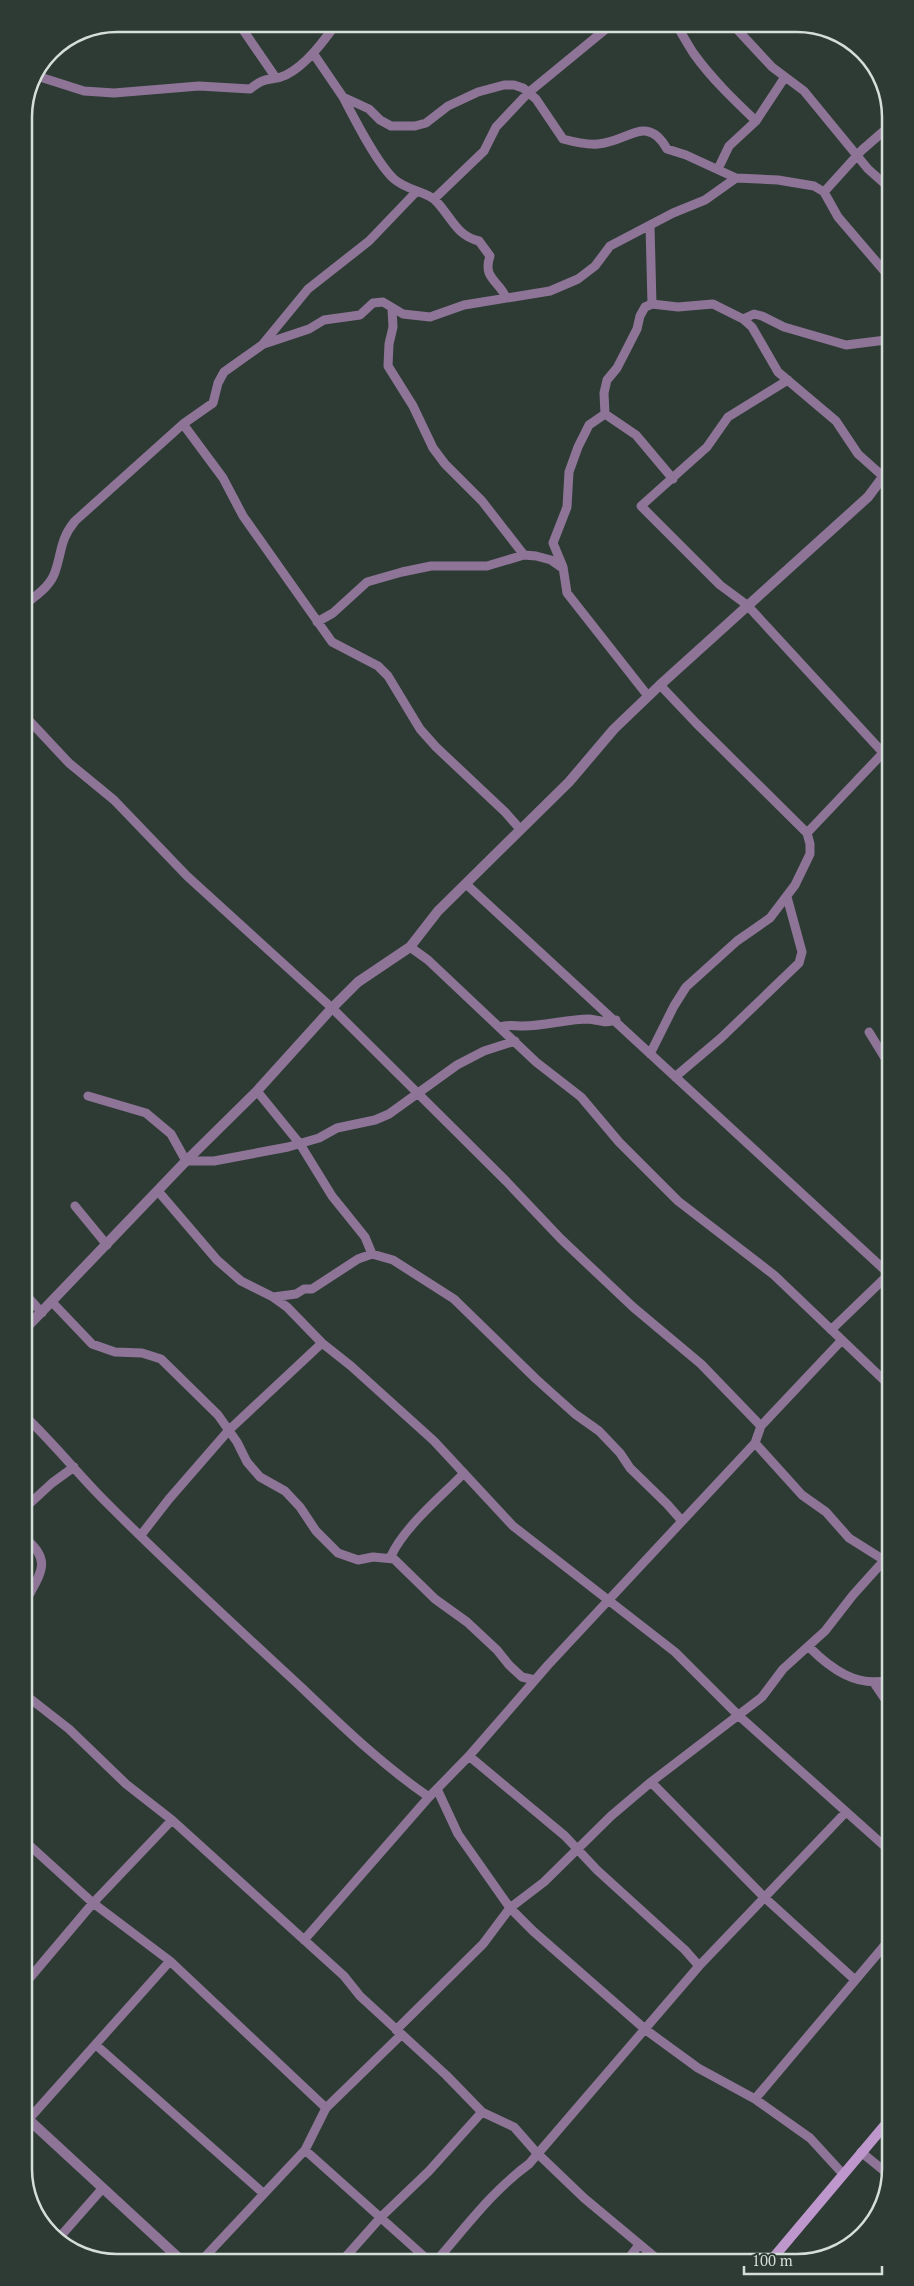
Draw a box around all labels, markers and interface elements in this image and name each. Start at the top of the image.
scale bar [744,2244,882,2276]
text: 100 m [752,2250,793,2270]

